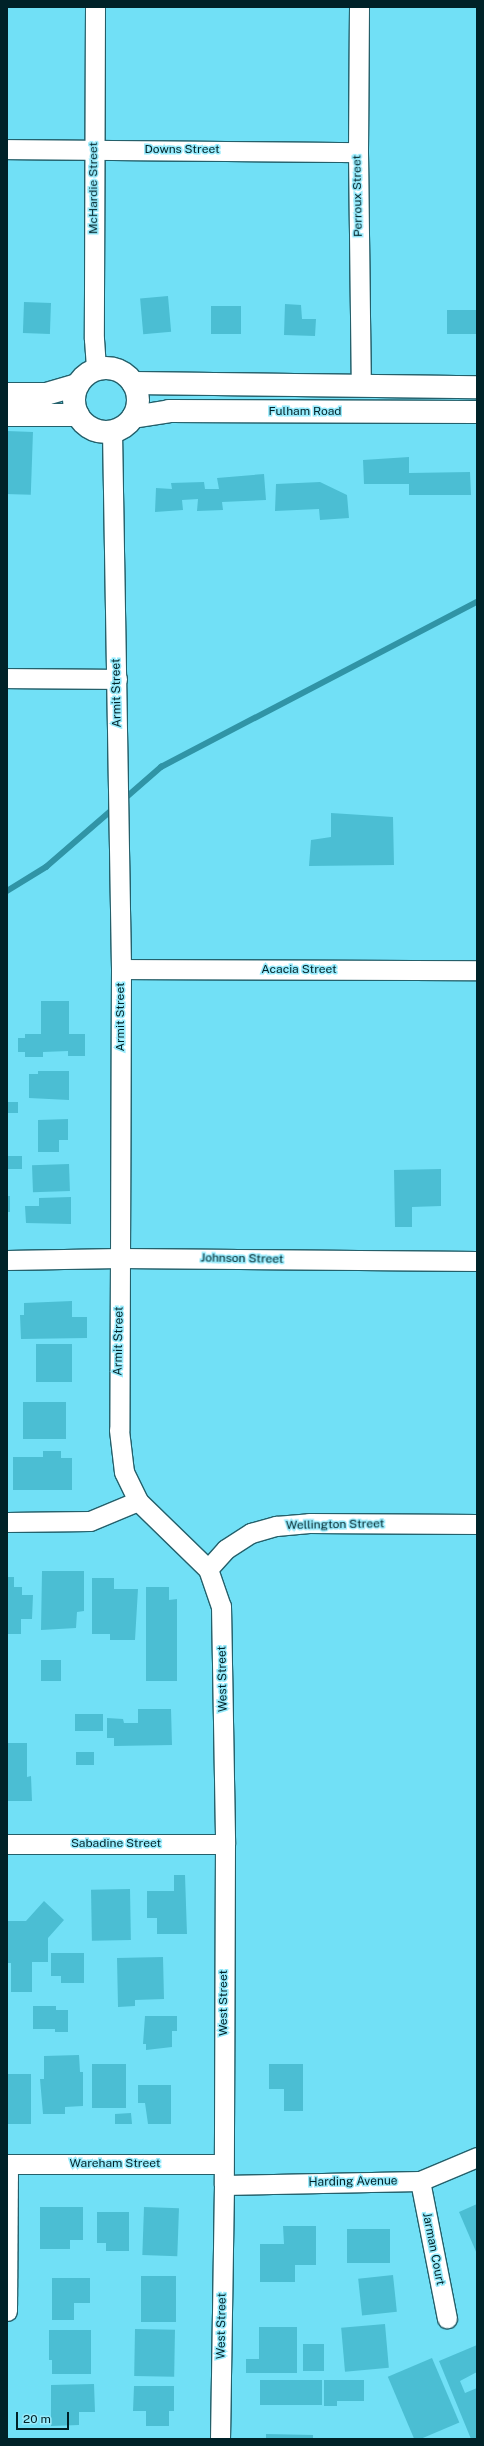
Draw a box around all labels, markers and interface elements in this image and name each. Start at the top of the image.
street label: McHardie Street [87,142,101,234]
street label: Downs Street [144,143,220,157]
street label: Perroux Street [350,155,366,237]
street label: Fulham Road [269,405,341,419]
street label: Armit Street [109,658,125,728]
street label: Acacia Street [261,963,337,977]
street label: Armit Street [114,982,128,1052]
street label: Johnson Street [200,1251,284,1267]
street label: Armit Street [111,1306,127,1376]
street label: Wellington Street [286,1517,384,1533]
street label: West Street [215,1646,231,1712]
street label: Sabadine Street [71,1837,161,1851]
street label: West Street [217,1970,231,2036]
street label: Wareham Street [70,2157,160,2171]
street label: Harding Avenue [308,2174,398,2190]
street label: Jarman Court [419,2211,447,2287]
street label: West Street [214,2293,230,2359]
scale bar [18,2404,71,2430]
text: 20 m [23,2412,51,2426]

